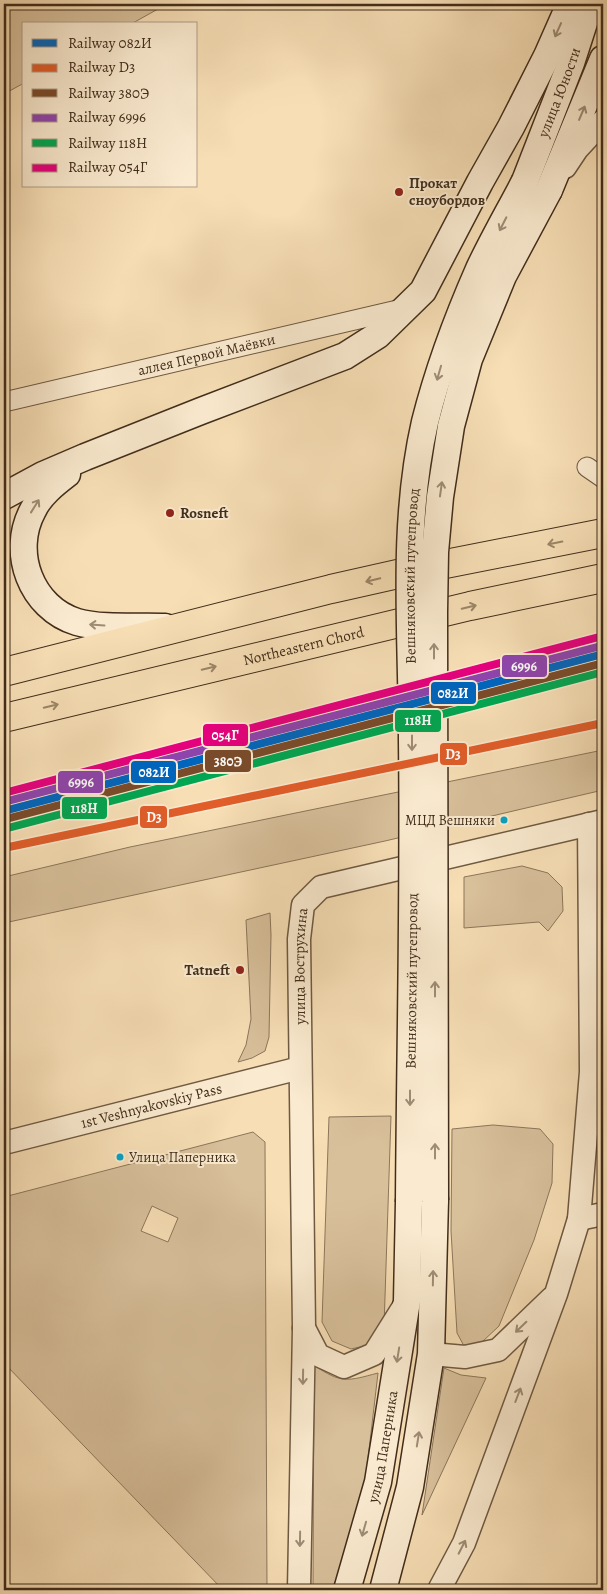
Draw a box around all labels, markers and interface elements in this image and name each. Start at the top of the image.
legend [22,22,198,188]
one-way arrow [553,22,563,37]
text: Railway 082И [68,33,152,53]
street label: улица Юности [533,45,585,141]
text: Railway D3 [68,57,135,77]
text: Railway 380Э [68,83,149,103]
one-way arrow [577,106,587,121]
text: Railway 6996 [68,107,146,127]
text: Railway 118Н [68,133,147,153]
text: Railway 054Г [68,157,148,177]
place label: Прокат сноубордов [409,173,485,210]
marker: Прокат сноубордов [393,186,405,198]
one-way arrow [498,216,507,231]
street label: аллея Первой Маёвки [136,329,277,380]
one-way arrow [434,365,444,381]
one-way arrow [436,482,446,498]
street label: Вешняковский путепровод [399,487,424,664]
one-way arrow [31,500,41,514]
place label: Rosneft [180,503,228,523]
marker: Rosneft [164,507,176,519]
one-way arrow [548,538,564,548]
one-way arrow [365,576,381,585]
one-way arrow [461,601,477,611]
one-way arrow [89,620,105,629]
street label: Northeastern Chord [241,622,367,670]
one-way arrow [429,644,439,660]
line badge: 6996 [501,654,548,678]
text: 6996 [511,657,537,676]
one-way arrow [201,663,217,672]
line badge: 082И [430,681,477,705]
text: 082И [437,684,469,703]
one-way arrow [43,701,59,710]
line badge: 118Н [394,709,442,733]
text: 118Н [404,711,432,730]
line badge: 054Г [202,723,249,747]
text: 054Г [212,726,239,745]
one-way arrow [407,734,417,751]
line badge: D3 [439,742,468,766]
text: D3 [445,745,461,764]
line badge: 380Э [204,749,252,773]
text: 380Э [214,752,243,771]
line badge: 082И [130,760,177,784]
text: 082И [138,763,170,782]
line badge: 6996 [57,770,104,794]
text: 6996 [68,773,94,792]
line badge: 118Н [61,796,108,820]
text: 118Н [70,799,98,818]
line badge: D3 [139,805,168,829]
text: D3 [146,808,162,827]
place label: МЦД Вешняки [405,811,495,830]
marker: МЦД Вешняки [499,815,509,825]
street label: Вешняковский путепровод [400,893,422,1069]
street label: улица Вострухина [289,906,313,1026]
place label: Tatneft [184,960,230,980]
marker: Tatneft [234,964,246,976]
one-way arrow [430,981,440,998]
street label: 1st Veshnyakovskiy Pass [79,1078,224,1133]
one-way arrow [405,1090,415,1106]
one-way arrow [430,1144,440,1160]
place label: Улица Паперника [129,1148,237,1167]
marker: Улица Паперника [115,1152,125,1162]
one-way arrow [428,1270,438,1286]
one-way arrow [516,1321,528,1333]
one-way arrow [393,1347,403,1363]
one-way arrow [298,1368,308,1385]
one-way arrow [514,1388,524,1403]
street label: улица Паперника [362,1389,403,1506]
one-way arrow [413,1432,423,1448]
one-way arrow [359,1520,369,1536]
one-way arrow [295,1531,304,1547]
one-way arrow [458,1540,467,1555]

